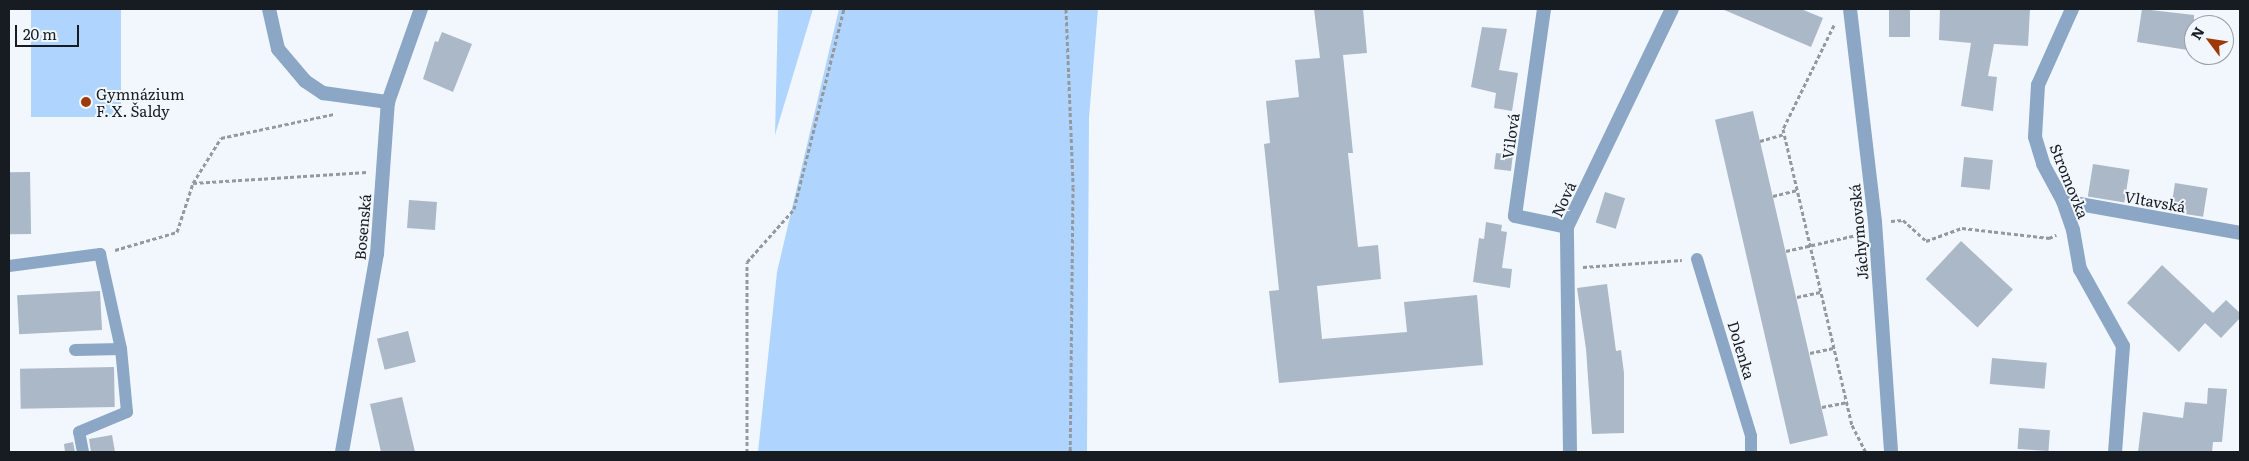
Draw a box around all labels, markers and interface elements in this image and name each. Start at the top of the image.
scale bar [18,15,81,47]
north arrow [2184,15,2234,65]
text: 20 m [23,22,57,45]
text: N [2185,23,2209,43]
place label: Gymnázium F. X. Šaldy [96,84,184,119]
marker: Gymnázium F. X. Šaldy [80,96,92,108]
street label: Vilová [1498,112,1522,160]
street label: Stromovka [2047,141,2093,221]
street label: Nová [1547,178,1579,220]
street label: Jáchymovská [1845,183,1871,281]
street label: Vltavská [2123,187,2187,215]
street label: Bosenská [350,193,374,261]
street label: Dolenka [1725,319,1759,381]

